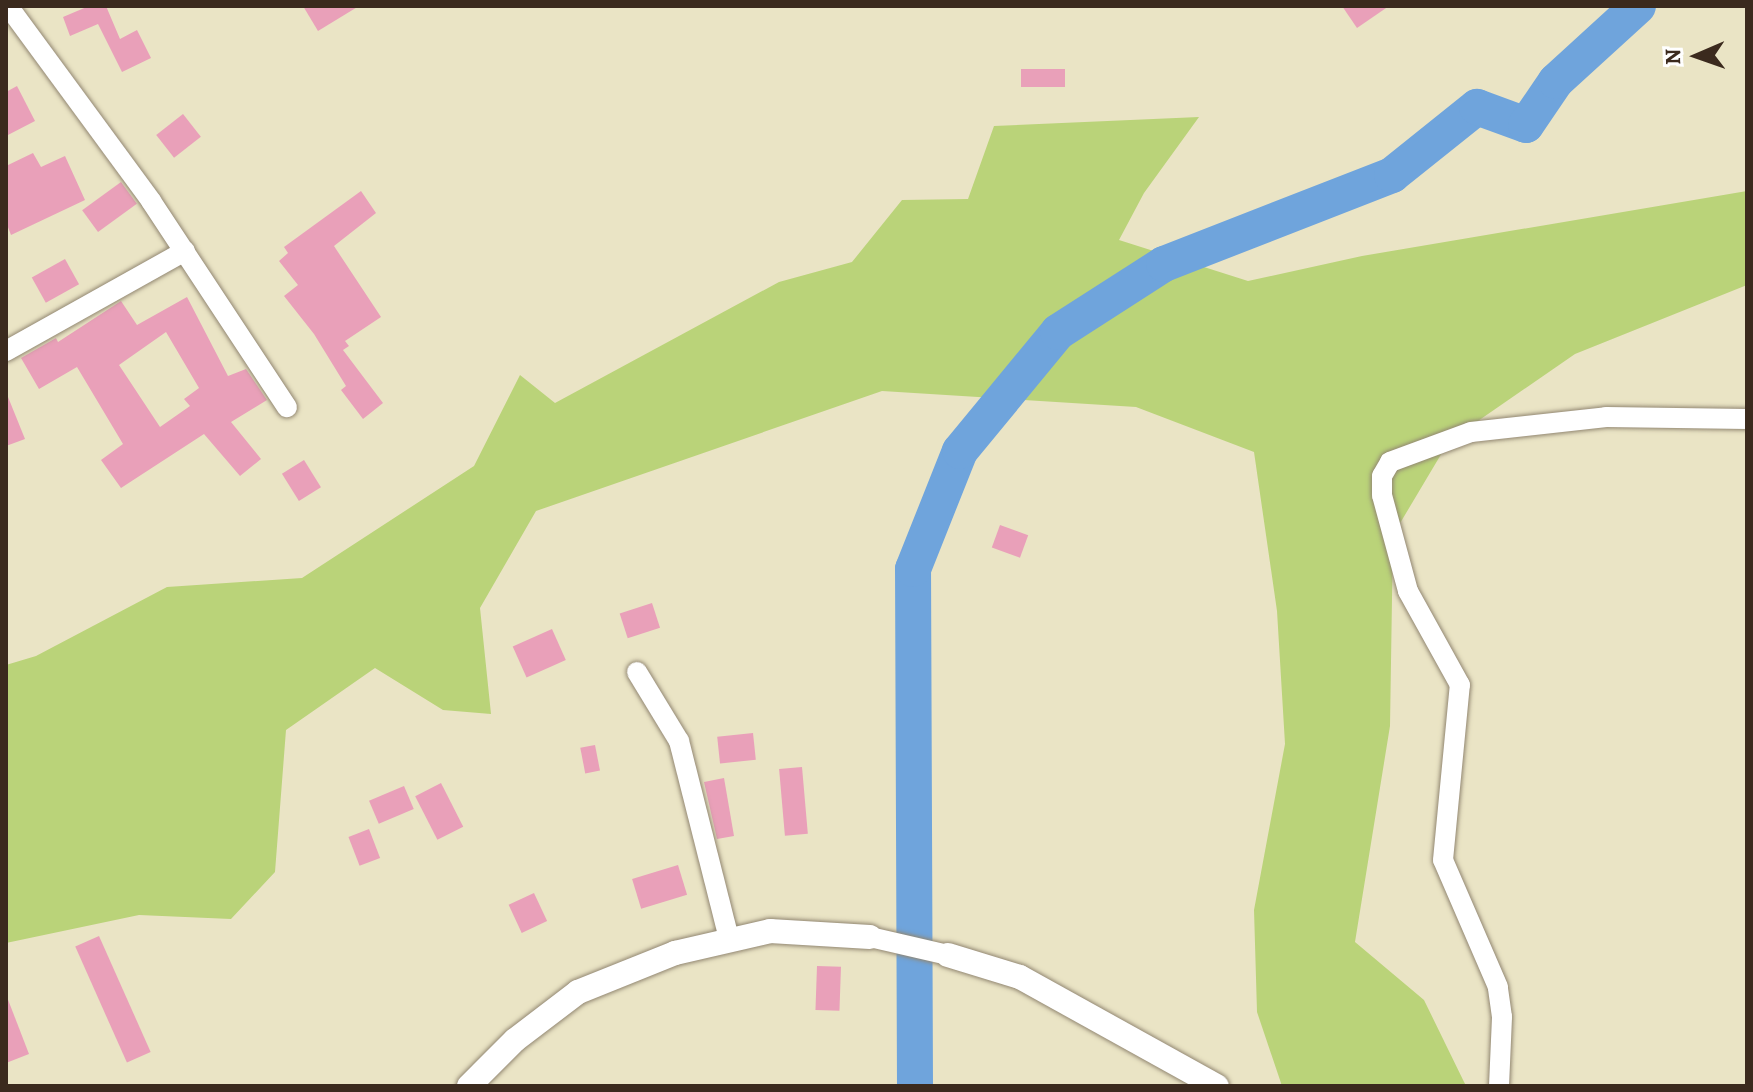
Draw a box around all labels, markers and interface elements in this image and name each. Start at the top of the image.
north arrow [1657,16,1737,96]
text: N [1658,48,1688,65]

